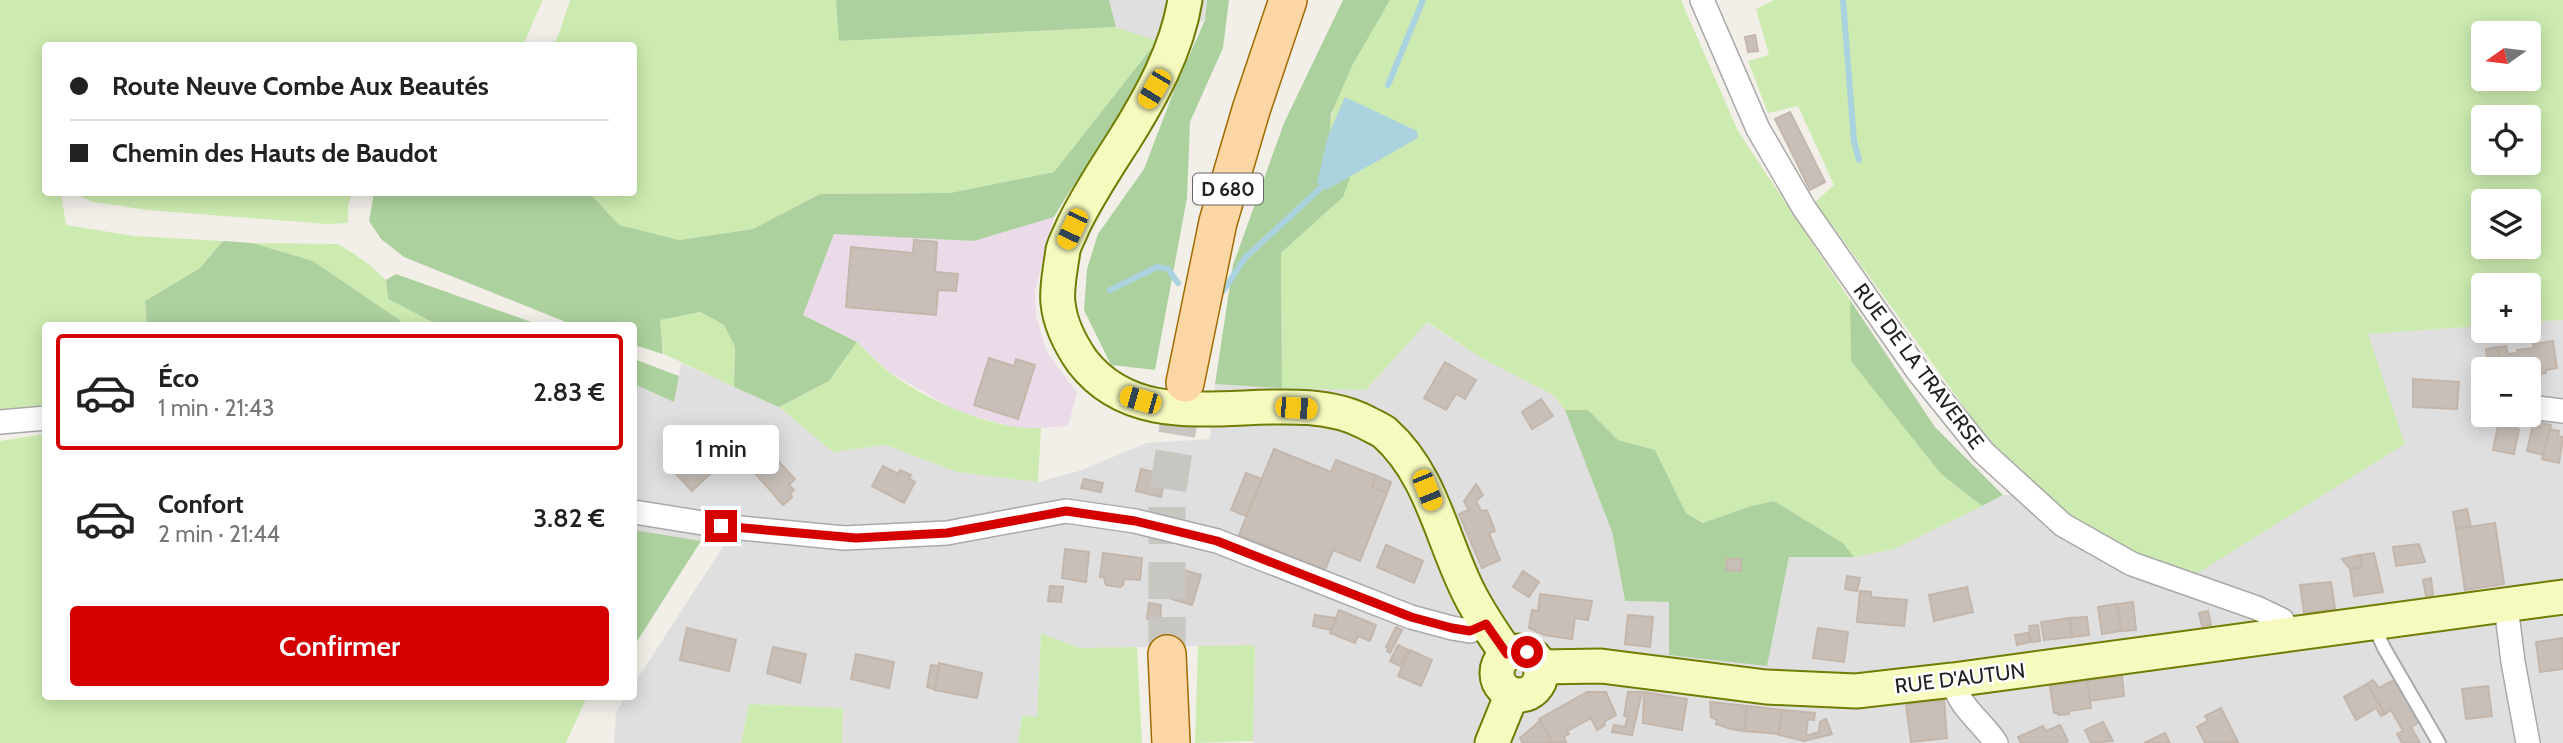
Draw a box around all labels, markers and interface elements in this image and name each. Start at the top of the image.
north arrow [2471,21,2541,91]
map controls [2471,21,2541,427]
car [1135,66,1174,112]
text: Route Neuve Combe Aux Beautés [112,70,489,102]
button: locate [2471,105,2541,175]
text: Chemin des Hauts de Baudot [112,137,437,169]
road number: D 680 [1193,174,1263,204]
button: layers [2471,189,2541,259]
car [1054,206,1091,252]
button: + [2471,273,2541,343]
street label: RUE DE LA TRAVERSE [1849,278,1989,454]
button: − [2471,357,2541,427]
icon: car [74,361,137,424]
text: Éco [158,362,199,394]
text: 2.83 € [533,376,605,408]
car [1117,384,1164,416]
text: 1 min · 21:43 [158,394,274,422]
car [1275,396,1318,420]
callout: 1 min [663,424,779,474]
text: 1 min [695,435,747,463]
car [1410,467,1445,513]
icon: car [74,487,137,550]
text: Confort [158,488,244,520]
text: 3.82 € [533,502,605,534]
route end [705,510,737,542]
text: 2 min · 21:44 [158,520,280,548]
button: Confirmer [70,606,609,686]
route start [1511,636,1543,668]
street label: RUE D'AUTUN [1893,658,2027,698]

